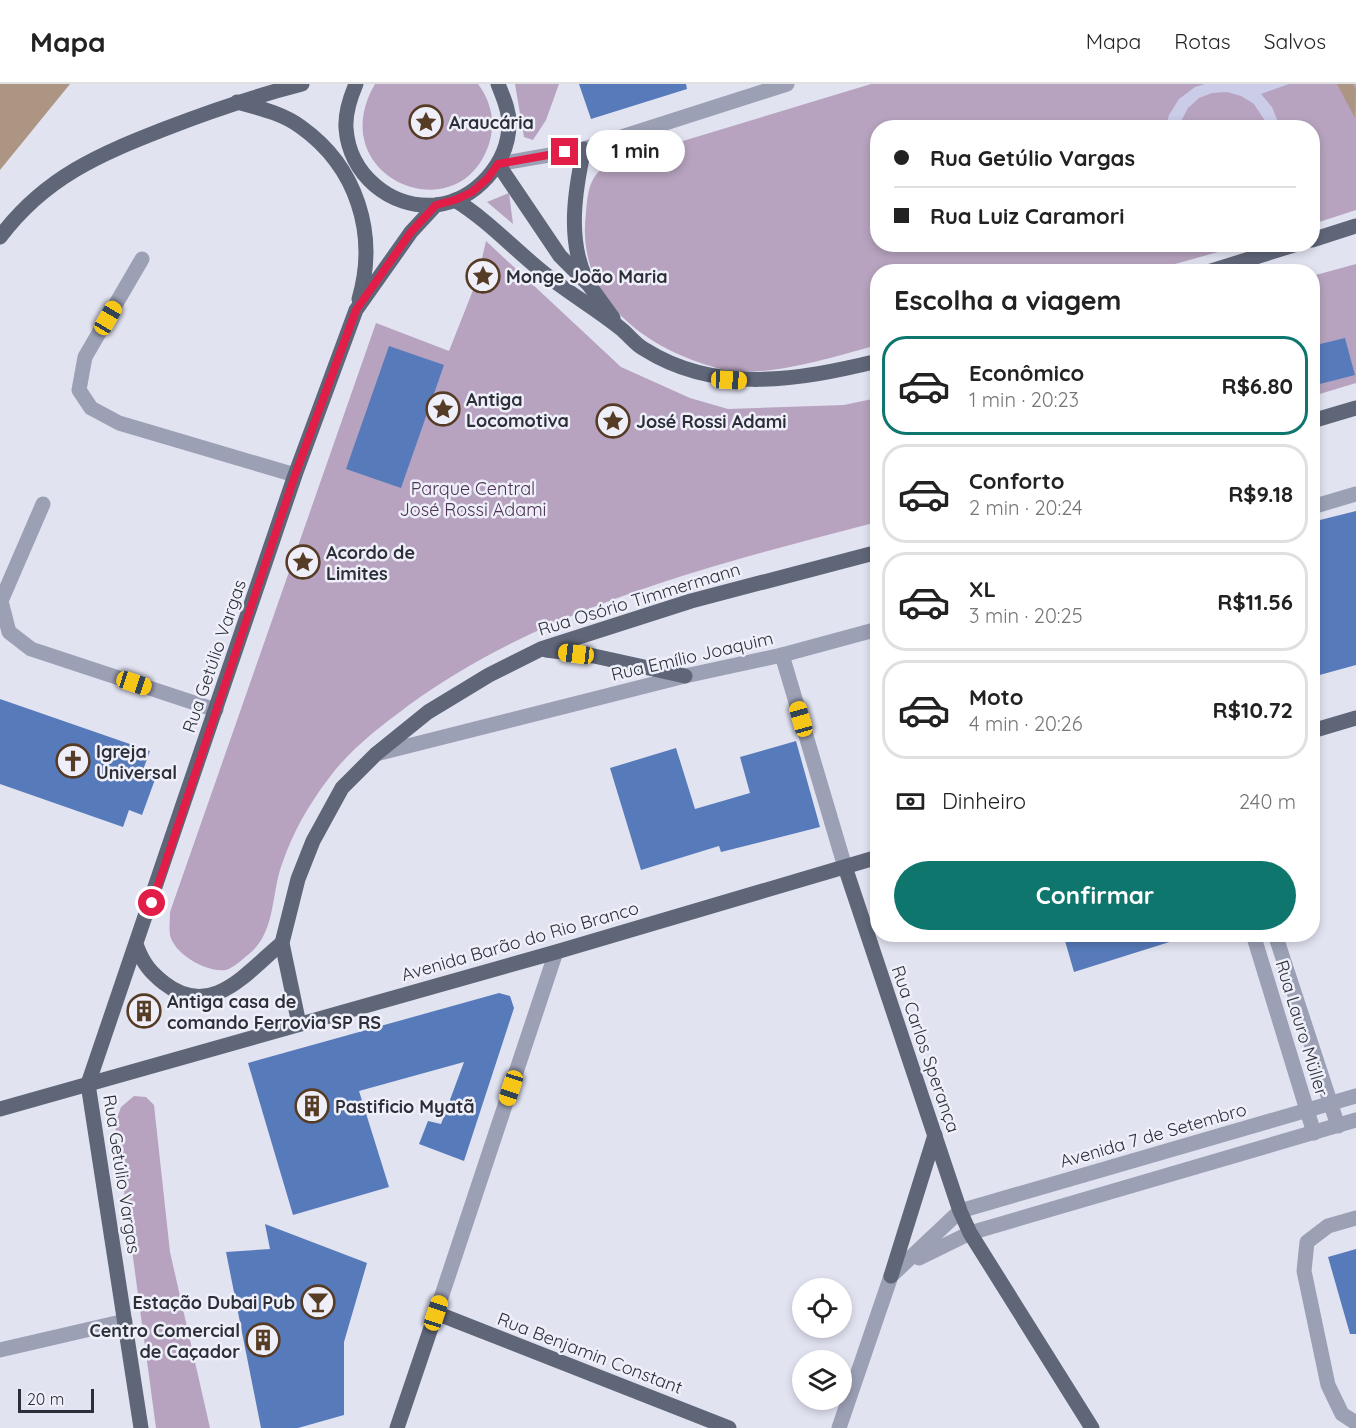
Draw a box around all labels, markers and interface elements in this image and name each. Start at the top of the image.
text: Mapa [30,24,106,59]
text: Mapa [1086,28,1141,54]
text: Rotas [1174,28,1231,54]
text: Salvos [1264,28,1326,54]
place icon: Araucária [408,104,444,140]
place label: Araucária [449,111,534,134]
callout: 1 min [586,131,685,173]
route end [551,138,578,165]
text: 1 min [611,138,660,163]
text: Rua Getúlio Vargas [930,144,1135,172]
text: Rua Luiz Caramori [930,202,1125,230]
place icon: Monge João Maria [465,258,501,294]
place label: Monge João Maria [506,265,668,288]
text: Escolha a viagem [894,283,1122,317]
car [91,298,125,338]
icon: car [897,359,951,413]
text: Econômico [969,359,1084,387]
car [711,370,747,390]
text: R$6.80 [1222,372,1293,400]
text: 1 min · 20:23 [969,387,1079,412]
place label: Antiga Locomotiva [466,388,569,432]
place icon: Antiga Locomotiva [425,391,461,427]
place icon: José Rossi Adami [595,403,631,439]
place label: José Rossi Adami [636,410,787,433]
icon: car [897,467,951,521]
text: Conforto [969,467,1064,495]
park label: Parque Central José Rossi Adami [400,477,546,521]
text: R$9.18 [1228,480,1293,508]
text: 2 min · 20:24 [969,495,1082,520]
place label: Acordo de Limites [326,541,415,585]
place icon: Acordo de Limites [285,544,321,580]
street label: Rua Osório Timmermann [535,557,743,641]
icon: car [897,575,951,629]
text: XL [969,575,996,603]
street label: Rua Getúlio Vargas [177,576,251,736]
text: R$11.56 [1217,588,1293,616]
text: 3 min · 20:25 [969,603,1083,628]
street label: Rua Emílio Joaquim [609,626,775,686]
car [557,643,595,665]
car [114,669,154,697]
icon: car [897,683,951,737]
text: Moto [969,683,1023,711]
text: R$10.72 [1213,696,1293,724]
car [787,699,815,739]
text: 4 min · 20:26 [969,711,1082,736]
place label: Igreja Universal [96,740,177,784]
church icon: Igreja Universal [55,743,91,779]
icon: cash [894,785,927,818]
text: Dinheiro [942,787,1026,815]
text: 240 m [1239,789,1296,814]
button: Confirmar [894,861,1296,930]
route start [138,889,165,916]
street label: Avenida Barão do Rio Branco [399,896,641,986]
street label: Rua Lauro Müller [1270,957,1334,1099]
street label: Rua Carlos Sperança [887,962,965,1136]
place label: Antiga casa de comando Ferrovia SP RS [167,990,381,1034]
building icon: Antiga casa de comando Ferrovia SP RS [126,993,162,1029]
car [497,1068,525,1108]
building icon: Pastificio Myatã [294,1088,330,1124]
street label: Rua Getúlio Vargas [98,1093,146,1255]
place label: Pastificio Myatã [335,1095,475,1118]
street label: Avenida 7 de Setembro [1057,1097,1249,1173]
map controls [792,1278,852,1410]
button: locate [792,1278,852,1338]
bar icon: Estação Dubai Pub [300,1284,336,1320]
place label: Estação Dubai Pub [132,1291,295,1314]
car [422,1293,450,1333]
street label: Rua Benjamin Constant [494,1307,686,1399]
place label: Centro Comercial de Caçador [89,1319,240,1363]
building icon: Centro Comercial de Caçador [245,1322,281,1358]
button: layers [792,1350,852,1410]
scale bar [18,1386,94,1414]
text: 20 m [27,1389,64,1409]

